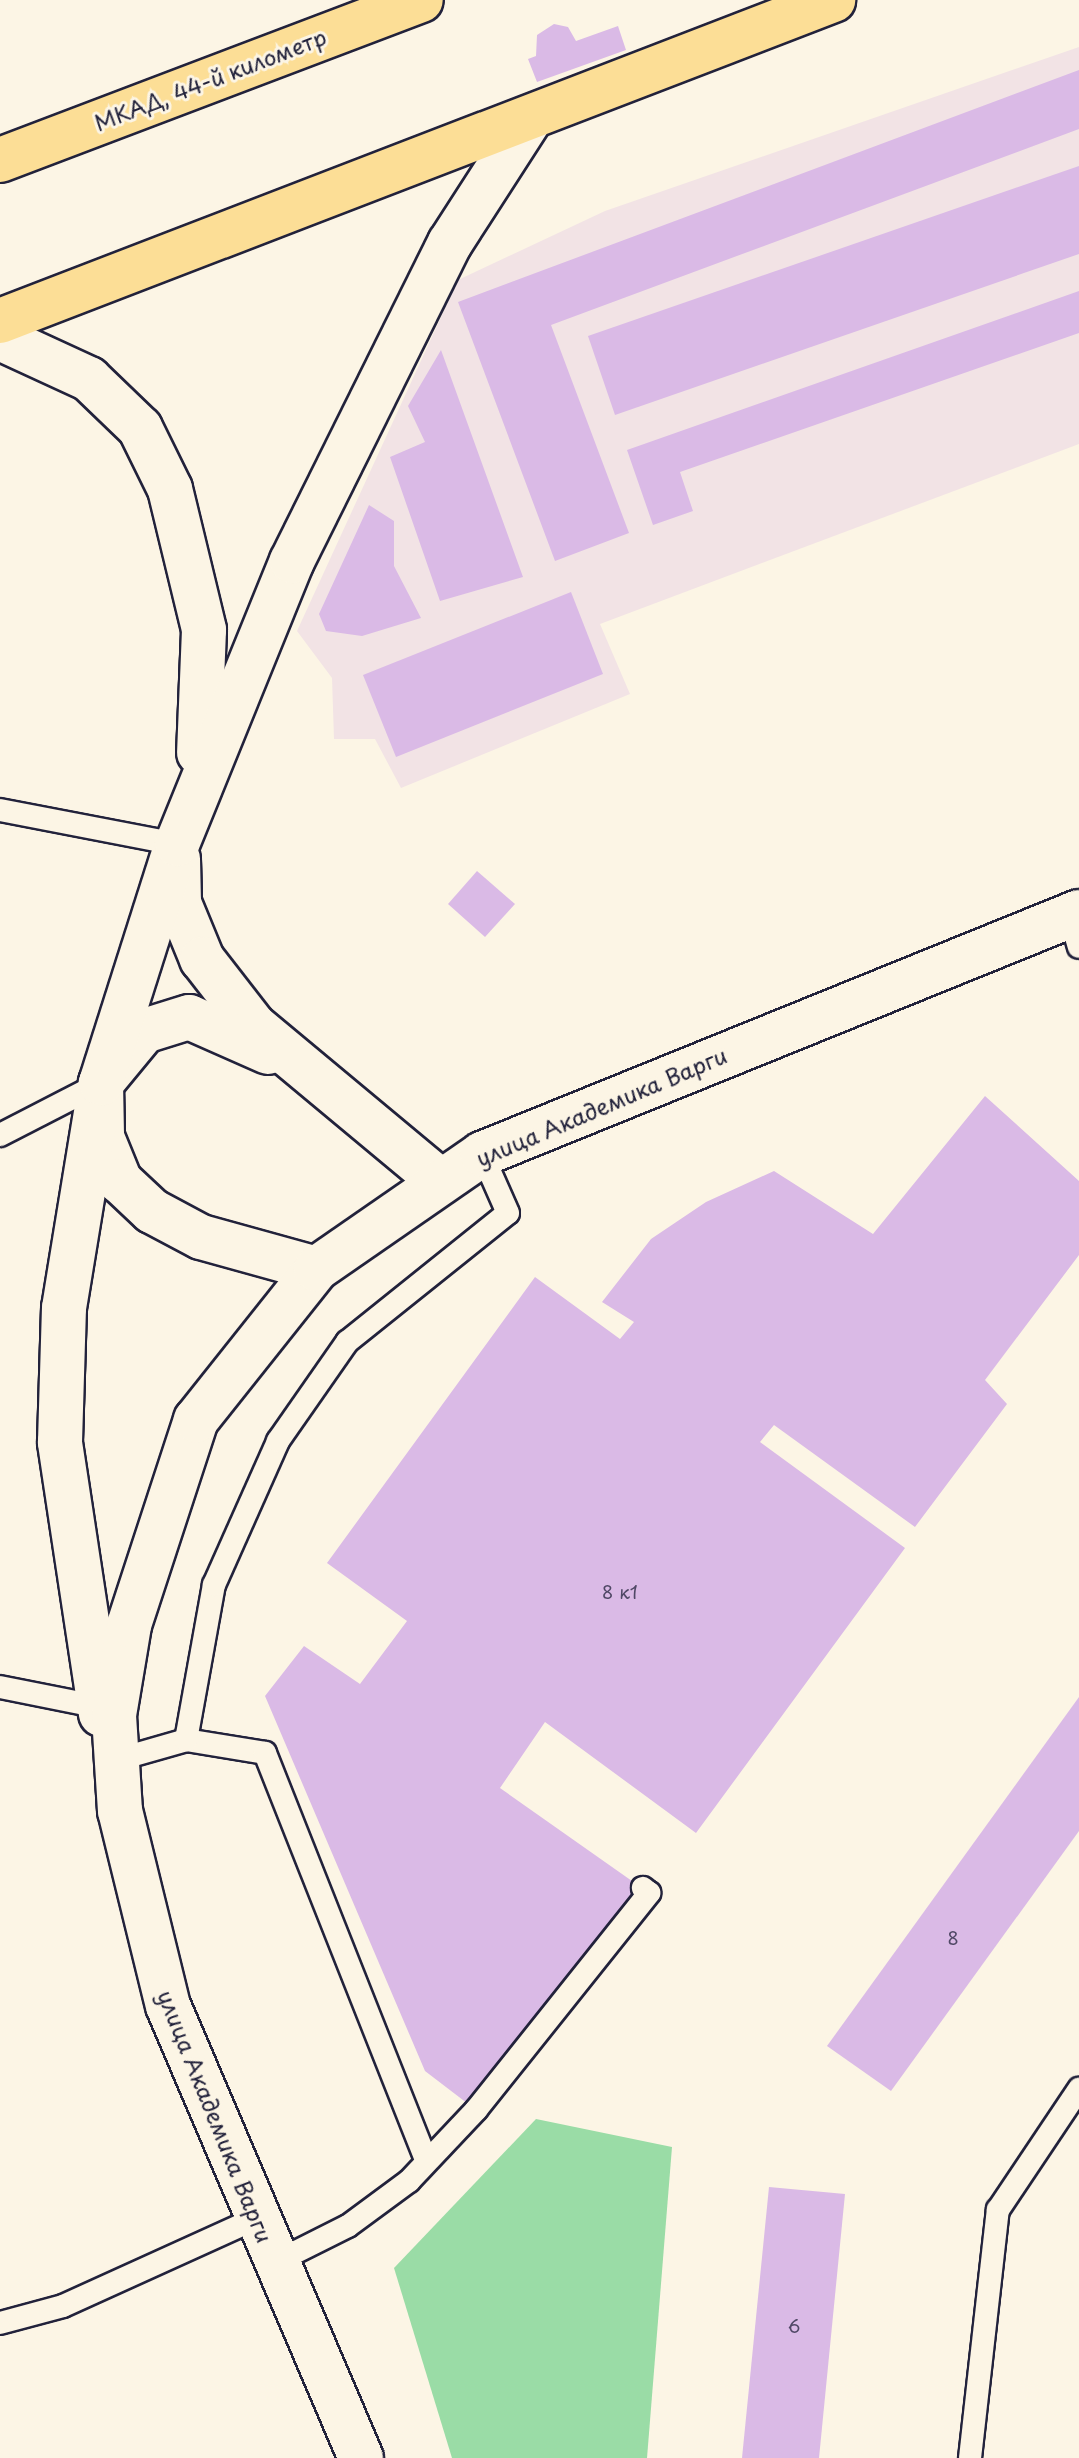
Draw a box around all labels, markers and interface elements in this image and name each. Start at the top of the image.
street label: МКАД, 44-й километр [90,22,330,136]
street label: улица Академика Варги [470,1041,732,1171]
house number: 8 к1 [602,1581,638,1603]
house number: 8 [947,1927,959,1949]
street label: улица Академика Варги [153,1985,279,2247]
house number: 6 [788,2315,800,2337]

